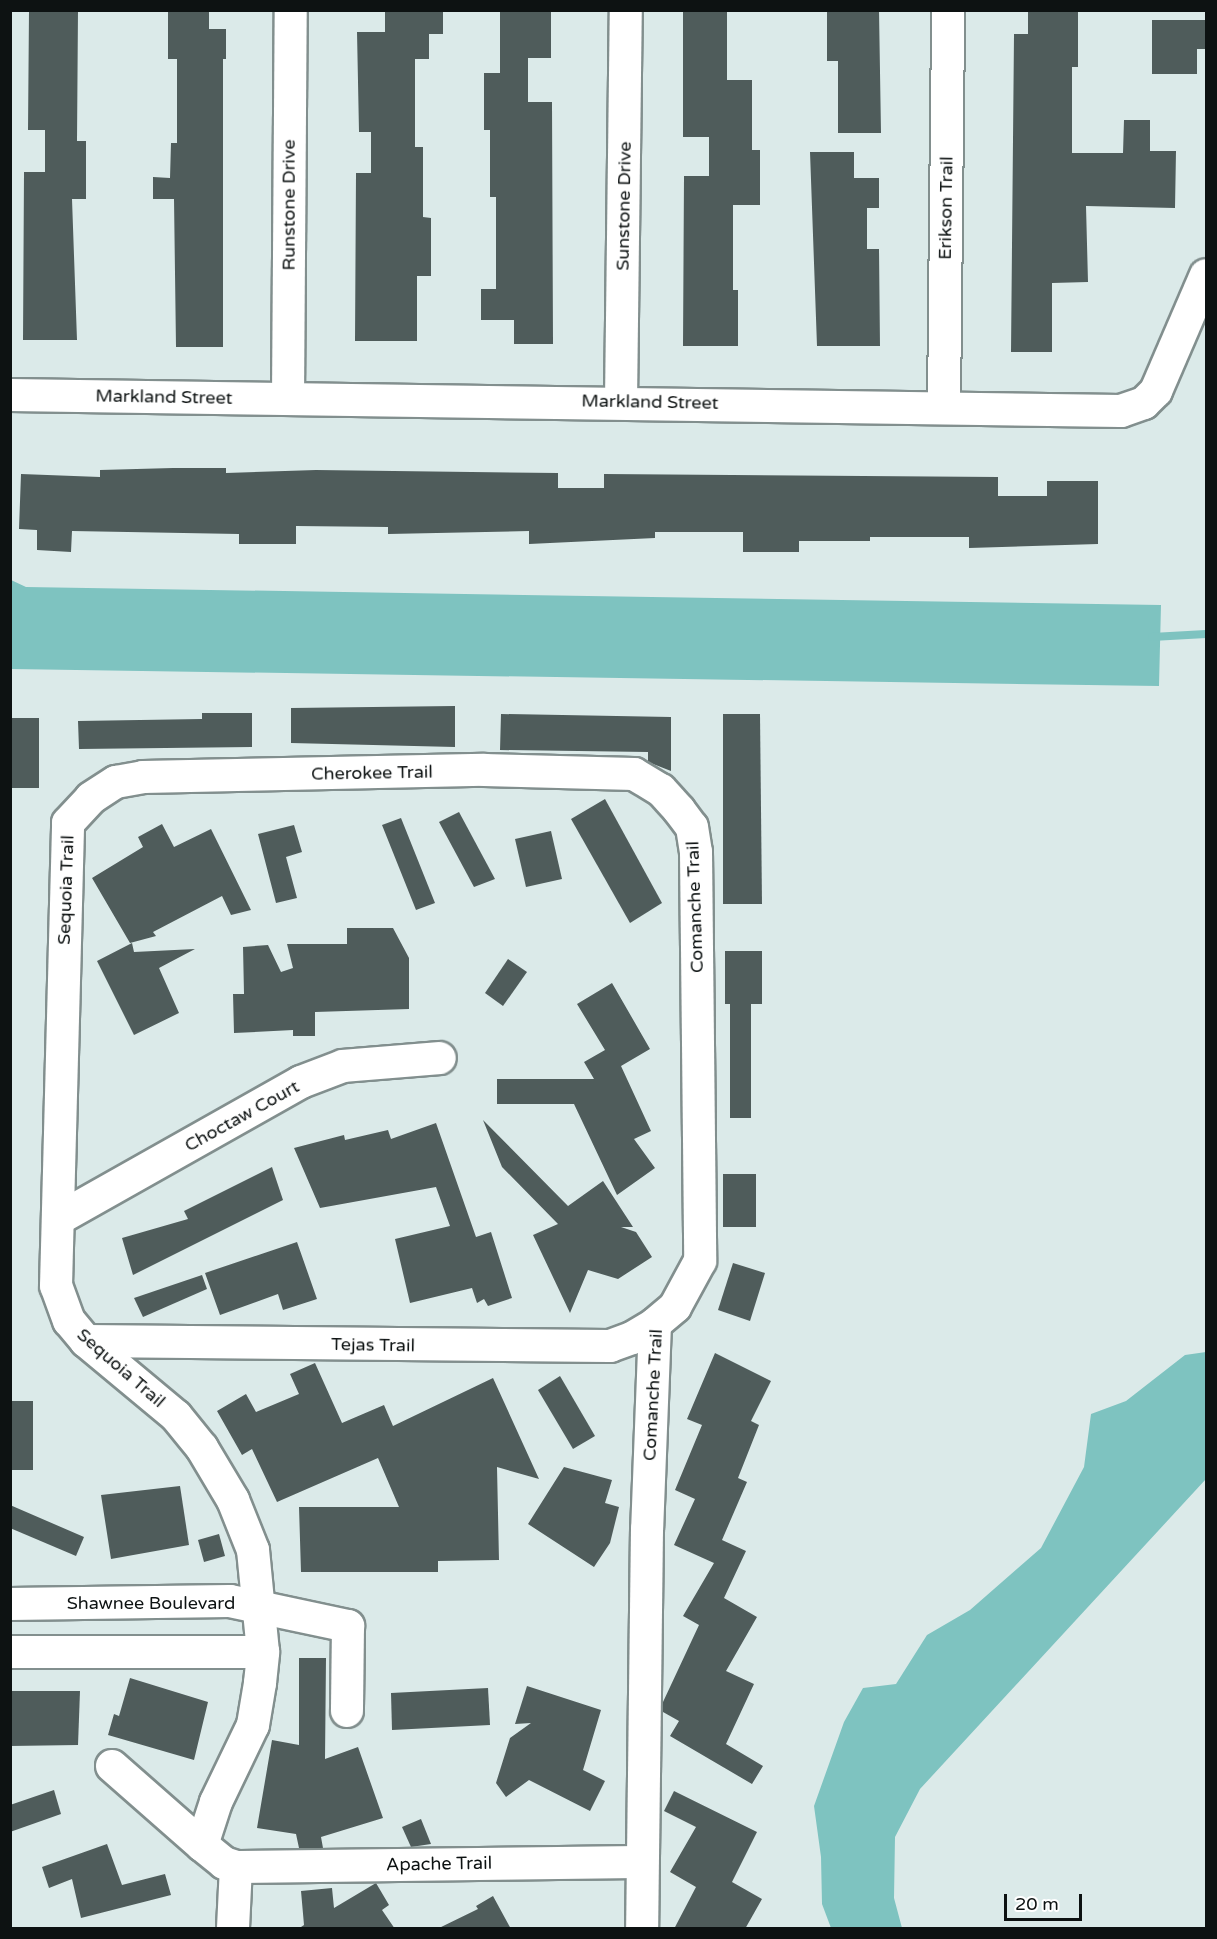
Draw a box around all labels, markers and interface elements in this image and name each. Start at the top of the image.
street label: Runstone Drive [278,139,300,271]
street label: Sunstone Drive [612,141,636,271]
street label: Erikson Trail [934,156,958,260]
street label: Markland Street [95,385,233,409]
street label: Markland Street [581,390,719,414]
street label: Cherokee Trail [311,761,433,785]
street label: Sequoia Trail [53,835,79,945]
street label: Comanche Trail [682,841,708,973]
street label: Choctaw Court [181,1076,303,1156]
street label: Sequoia Trail [73,1324,169,1412]
street label: Comanche Trail [639,1329,667,1461]
street label: Tejas Trail [331,1333,415,1357]
street label: Shawnee Boulevard [67,1592,235,1614]
street label: Apache Trail [386,1852,492,1876]
scale bar [1007,1882,1085,1920]
text: 20 m [1015,1893,1059,1915]

